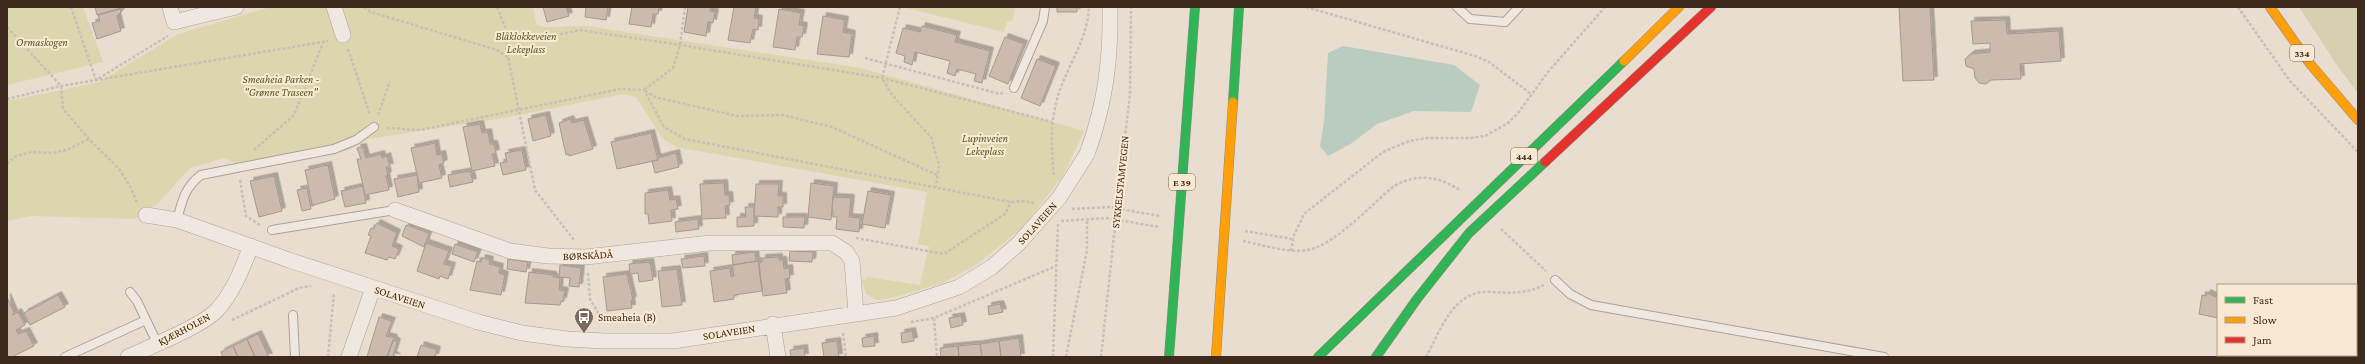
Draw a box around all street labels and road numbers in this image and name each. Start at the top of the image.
road number: 334 [2290,45,2314,61]
street label: SYKKELSTAMVEGEN [1109,135,1131,229]
road number: 444 [1511,148,1537,164]
road number: E 39 [1169,174,1195,190]
street label: SOLAVEIEN [1015,199,1059,247]
street label: BØRSKÅDÅ [563,248,614,262]
street label: SOLAVEIEN [373,283,427,311]
street label: KJÆRHOLEN [156,310,213,349]
street label: SOLAVEIEN [702,322,756,342]

